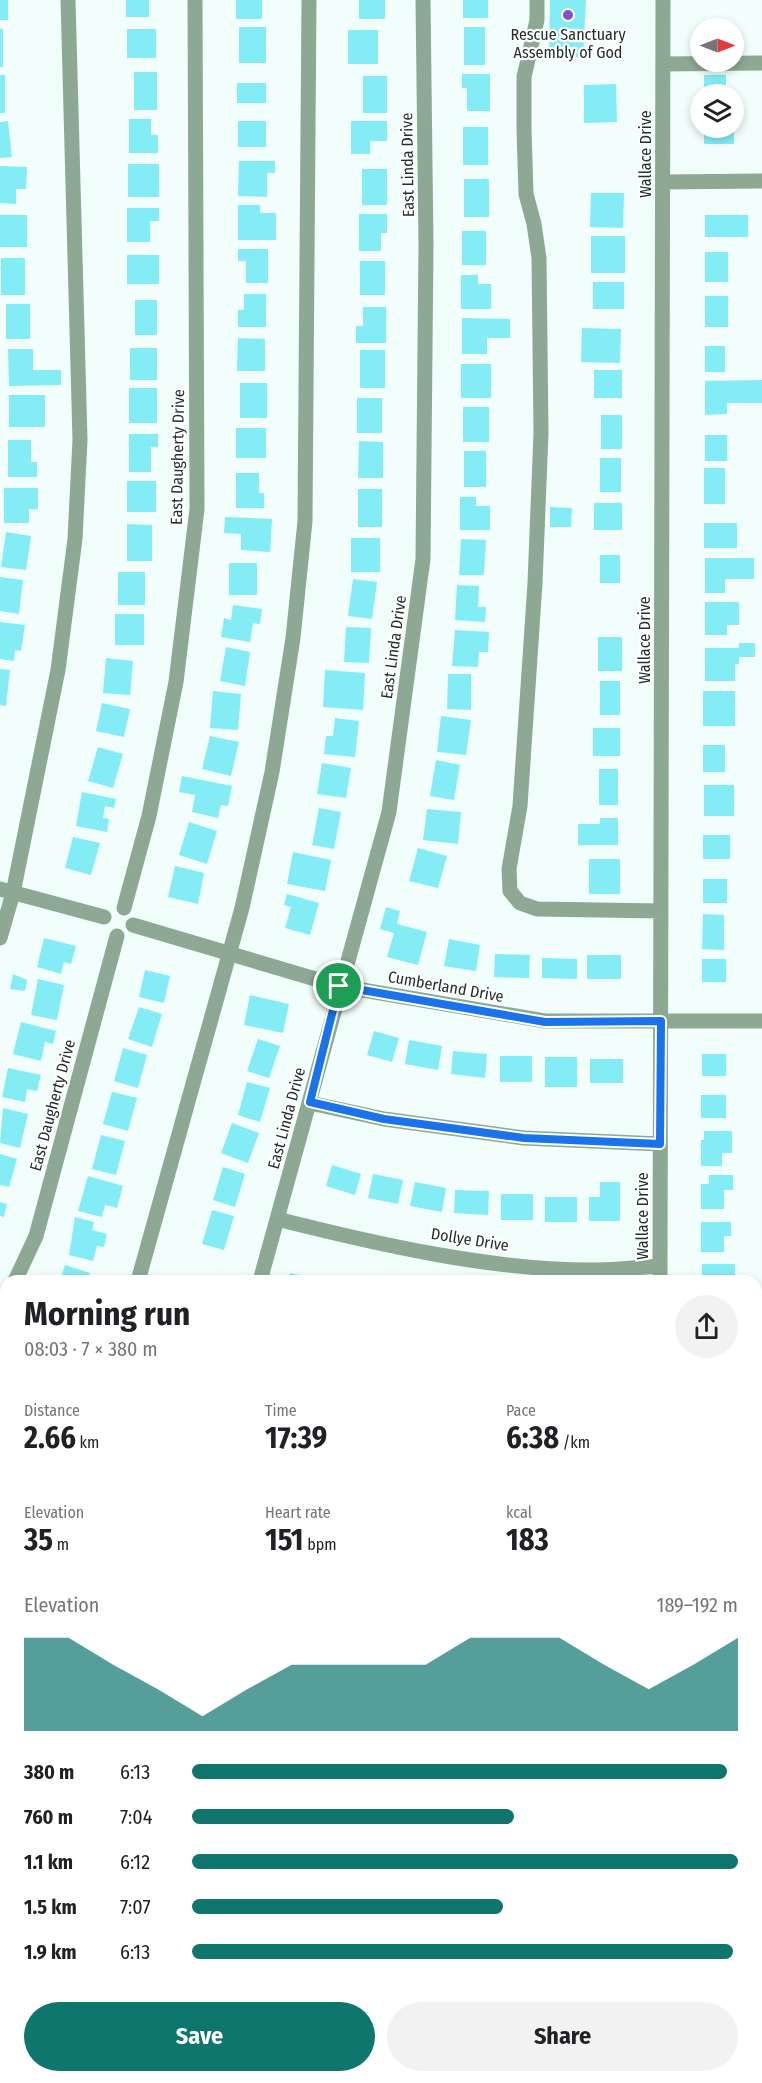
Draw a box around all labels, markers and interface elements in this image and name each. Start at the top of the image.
marker: Rescue Sanctuary Assembly of God [561,8,575,22]
north arrow [690,18,744,72]
map controls [690,18,744,138]
place label: Rescue Sanctuary Assembly of God [510,25,626,62]
button: layers [690,84,744,138]
street label: Wallace Drive [636,110,655,198]
street label: East Linda Drive [397,113,418,217]
street label: East Daugherty Drive [167,389,188,525]
street label: East Linda Drive [377,594,410,700]
street label: Wallace Drive [635,596,654,684]
pin [313,960,364,1011]
street label: Cumberland Drive [387,967,505,1006]
icon: arrive [322,969,355,1002]
street label: East Daugherty Drive [26,1037,79,1173]
street label: East Linda Drive [264,1065,309,1171]
street label: Wallace Drive [633,1172,652,1260]
street label: Dollye Drive [430,1224,510,1255]
text: Morning run [24,1294,190,1334]
button: share [675,1295,738,1358]
text: 08:03 · 7 × 380 m [24,1337,158,1361]
text: Distance [24,1401,80,1420]
text: Time [265,1401,297,1420]
text: Pace [506,1401,536,1420]
text: 2.66 [24,1420,76,1456]
text: 17:39 [265,1420,327,1456]
text: 6:38 [506,1420,559,1456]
text: km [76,1433,99,1452]
text: /km [559,1433,590,1452]
text: Elevation [24,1503,84,1522]
text: Heart rate [265,1503,331,1522]
text: kcal [506,1503,532,1522]
text: 35 [24,1522,53,1558]
text: 151 [265,1522,304,1558]
text: 183 [506,1522,549,1558]
text: m [53,1535,69,1554]
text: bpm [304,1535,337,1554]
text: Elevation [24,1593,99,1617]
text: 189–192 m [657,1593,738,1617]
text: 380 m [24,1760,74,1784]
text: 6:13 [120,1760,150,1784]
text: 760 m [24,1805,73,1829]
text: 7:04 [120,1805,152,1829]
text: 1.1 km [24,1850,73,1874]
text: 6:12 [120,1850,150,1874]
text: 1.5 km [24,1895,77,1919]
text: 7:07 [120,1895,151,1919]
text: 1.9 km [24,1940,77,1964]
text: 6:13 [120,1940,150,1964]
button: Save [24,2002,375,2071]
button: Share [387,2002,738,2071]

